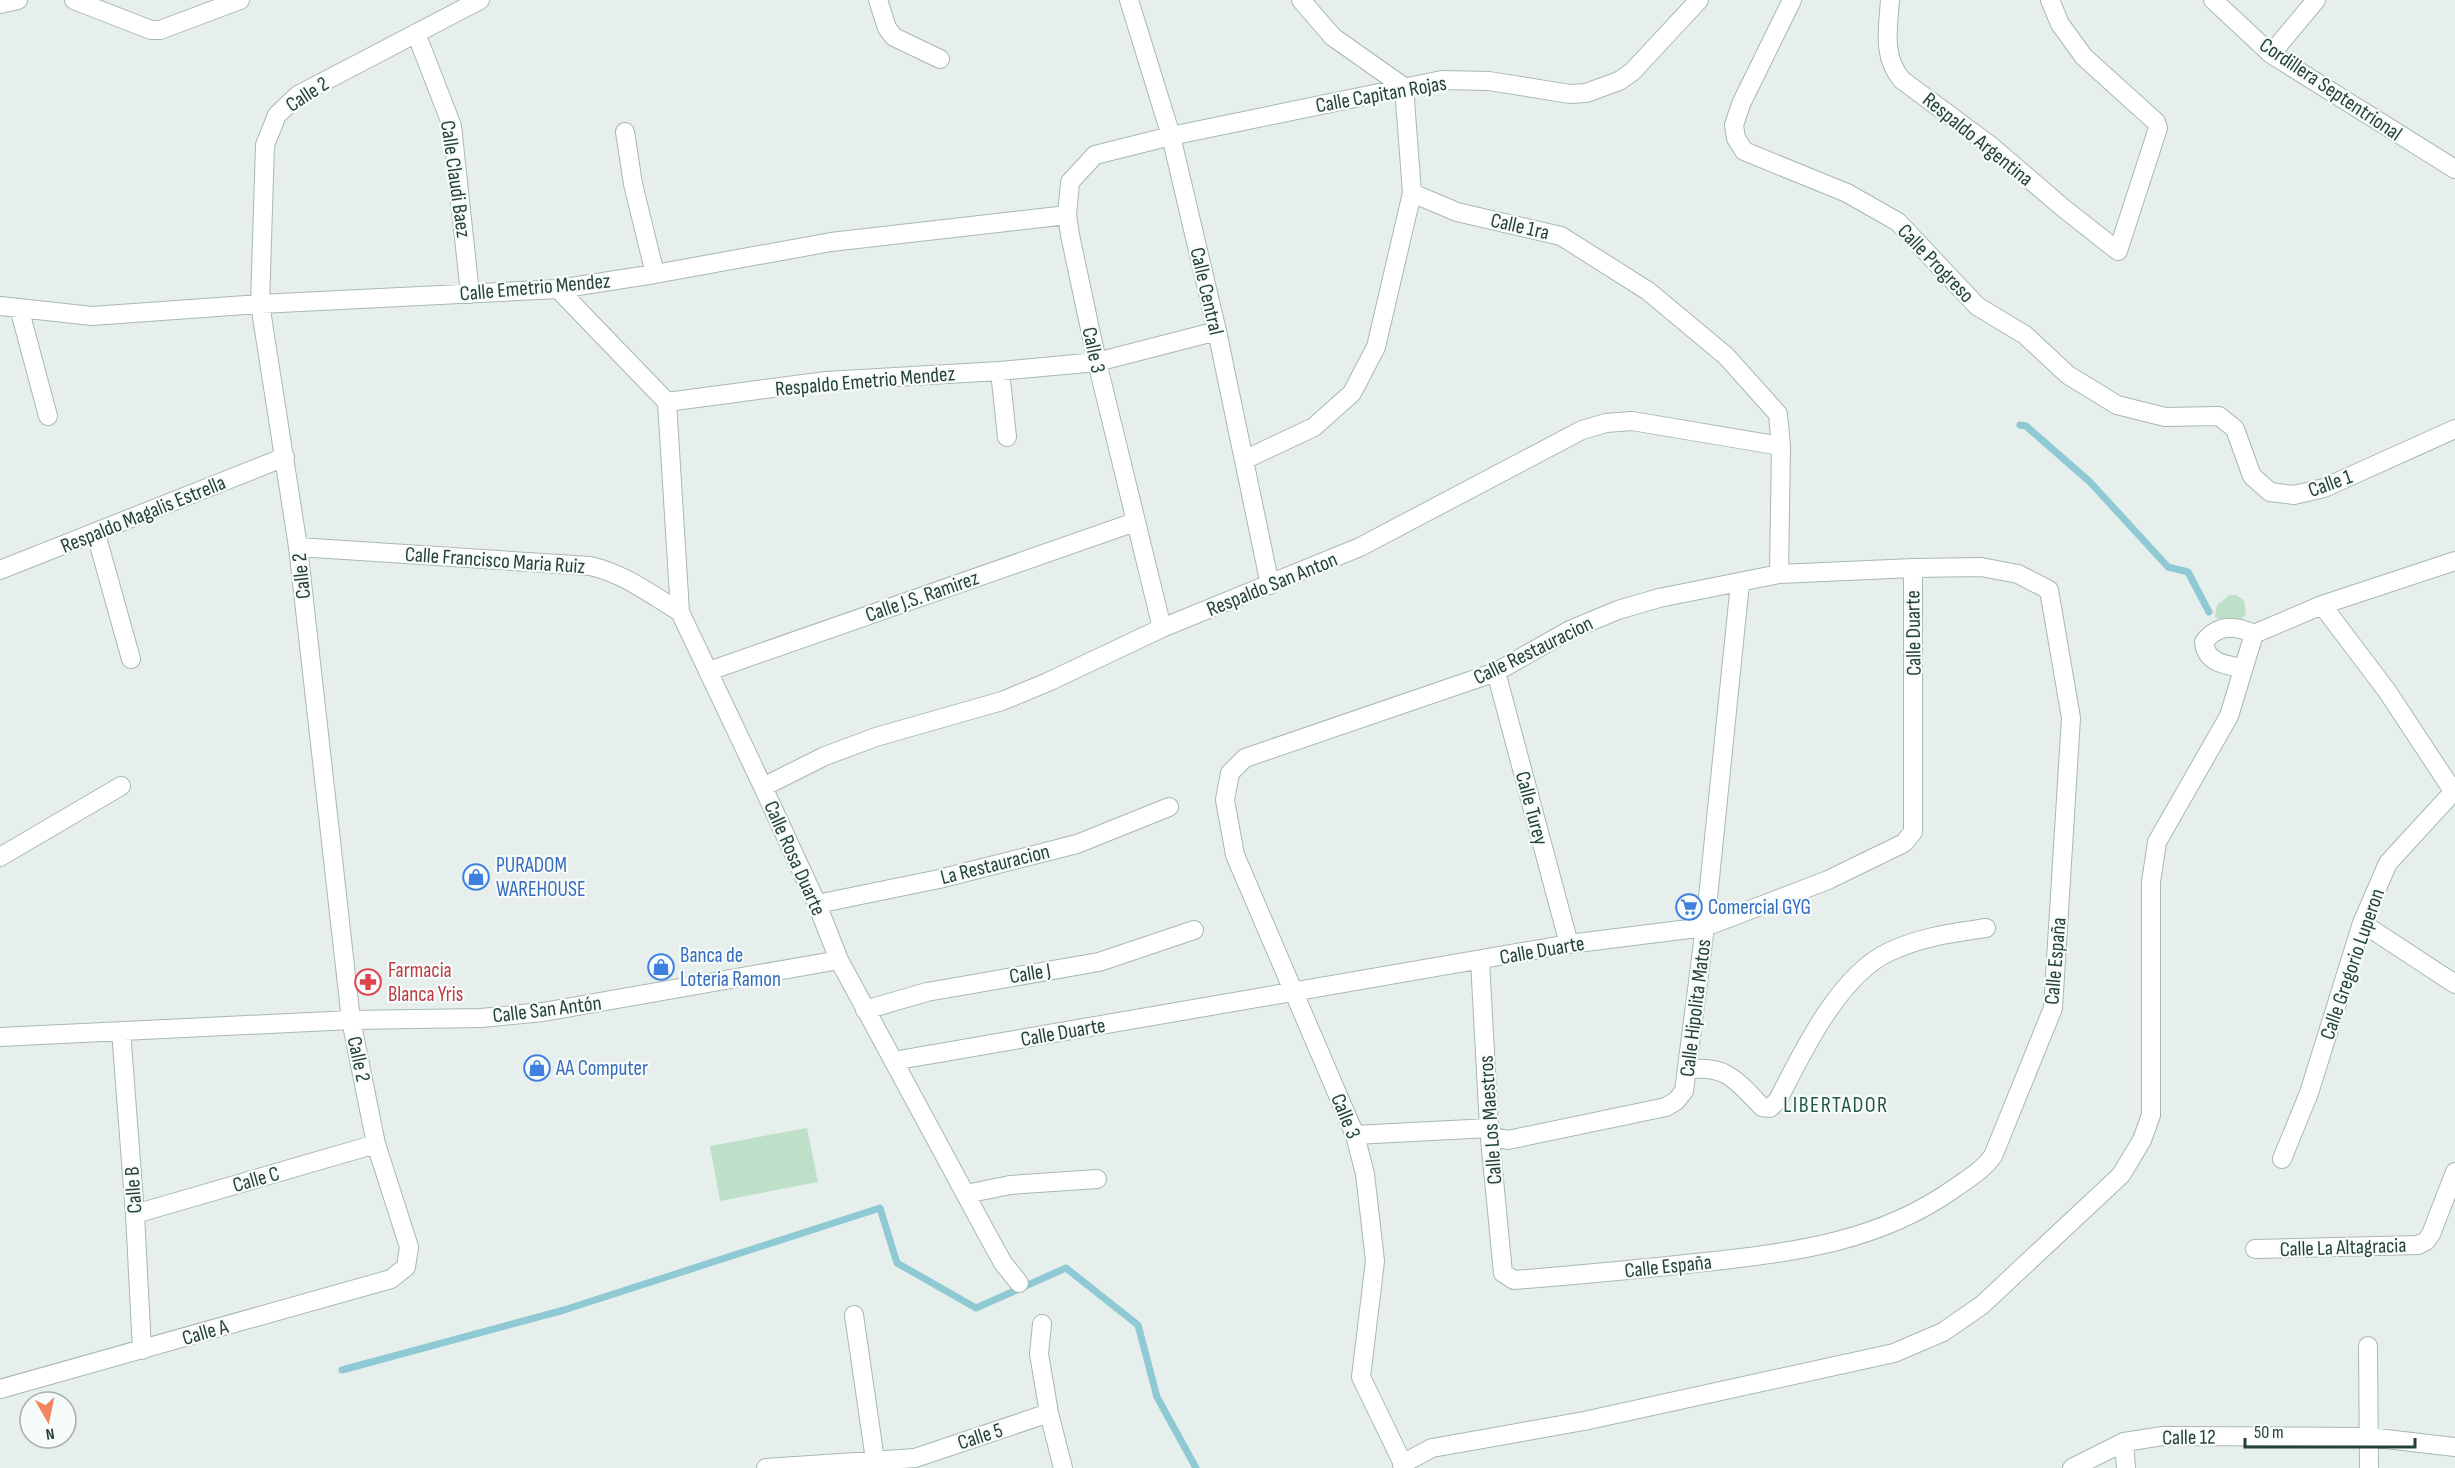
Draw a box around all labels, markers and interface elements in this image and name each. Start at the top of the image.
street label: Cordillera Septentrional [2255,33,2407,146]
street label: Calle 2 [281,71,333,117]
street label: Calle Capitan Rojas [1314,71,1448,118]
street label: Respaldo Argentina [1917,87,2038,192]
street label: Calle Claudi Baez [435,119,476,240]
street label: Calle 1ra [1488,208,1552,245]
street label: Calle Progreso [1892,219,1979,308]
street label: Calle Central [1184,245,1229,337]
street label: Calle Emetrio Mendez [459,268,612,307]
street label: Calle 3 [1076,325,1111,375]
street label: Respaldo Emetrio Mendez [774,361,956,402]
street label: Calle 1 [2305,464,2356,503]
street label: Respaldo Magalis Estrella [57,470,229,559]
street label: Calle Francisco Maria Ruiz [404,542,586,579]
street label: Respaldo San Anton [1203,547,1341,622]
street label: Calle 2 [287,552,316,600]
street label: Calle J.S. Ramirez [862,565,983,628]
street label: Calle Duarte [1900,590,1927,676]
street label: Calle Restauracion [1469,611,1597,690]
street label: Calle Turey [1510,768,1553,848]
street label: Calle Rosa Duarte [758,797,831,919]
street label: La Restauracion [938,839,1052,890]
place label: PURADOM WAREHOUSE [496,853,586,902]
shop icon: PURADOM WAREHOUSE [461,862,491,892]
street label: Calle Gregorio Luperon [2315,885,2390,1043]
supermarket icon: Comercial GYG [1674,892,1704,922]
place label: Comercial GYG [1708,895,1811,920]
street label: Calle España [2039,916,2072,1006]
street label: Calle Duarte [1498,931,1586,970]
street label: Calle Hipolita Matos [1675,938,1716,1078]
place label: Banca de Loteria Ramon [680,943,781,992]
shop icon: Banca de Loteria Ramon [646,952,676,982]
place label: Farmacia Blanca Yris [388,958,463,1007]
street label: Calle J [1007,958,1053,989]
pharmacy icon: Farmacia Blanca Yris [353,967,383,997]
street label: Calle San Antón [491,990,603,1029]
street label: Calle Duarte [1019,1013,1107,1052]
street label: Calle 2 [341,1034,376,1084]
shop icon: AA Computer [522,1053,552,1083]
street label: Calle Los Maestros [1474,1054,1507,1185]
place label: AA Computer [555,1056,648,1081]
street label: Calle 3 [1325,1090,1366,1142]
district label: LIBERTADOR [1783,1092,1889,1119]
street label: Calle C [230,1161,283,1198]
street label: Calle B [119,1166,148,1214]
street label: Calle La Altagracia [2279,1233,2407,1262]
street label: Calle España [1623,1249,1713,1284]
street label: Calle A [179,1314,232,1351]
north arrow [18,1390,78,1450]
scale bar [2245,1411,2414,1449]
street label: Calle 5 [954,1417,1006,1455]
text: 50 m [2254,1422,2284,1443]
text: N [44,1423,56,1443]
street label: Calle 12 [2162,1425,2216,1450]

